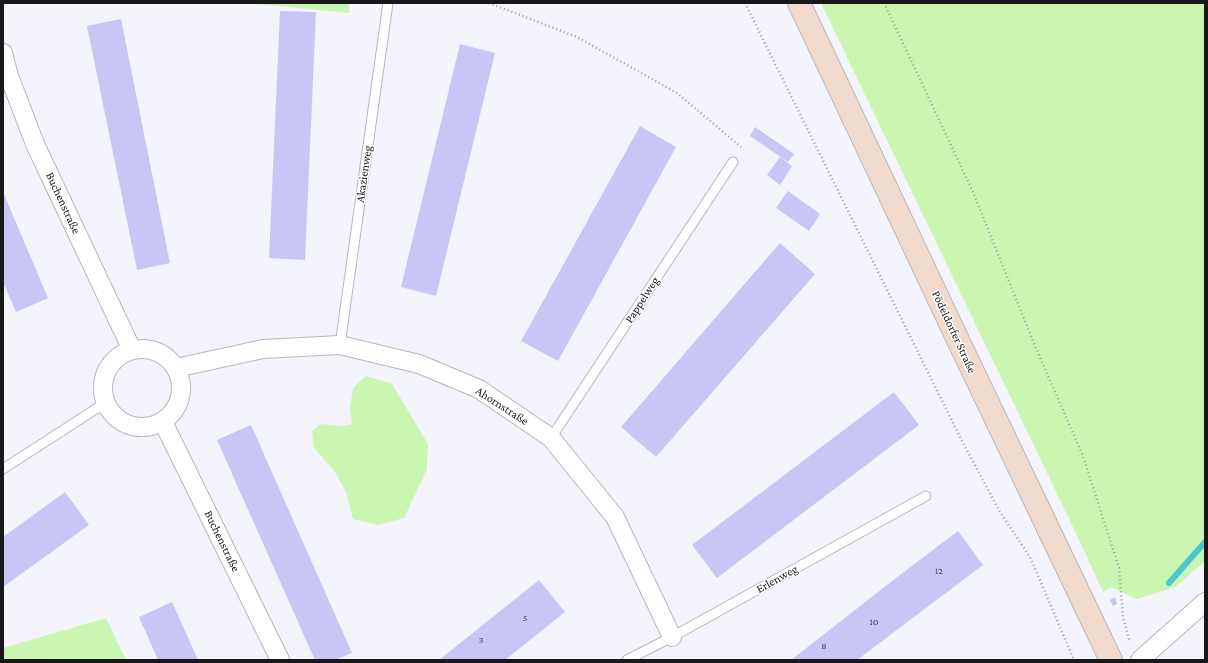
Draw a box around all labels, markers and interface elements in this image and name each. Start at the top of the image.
street label: Akazienweg [353,144,375,204]
street label: Buchenstraße [42,170,84,236]
street label: Pappelweg [622,274,662,326]
street label: Pödeldorfer Straße [929,288,979,376]
street label: Ahornstraße [473,384,531,428]
street label: Buchenstraße [201,508,243,574]
street label: Erlenweg [754,562,800,596]
house number: 12 [935,565,943,577]
house number: 5 [523,612,527,624]
house number: 10 [870,616,878,628]
house number: 3 [479,634,483,646]
house number: 8 [821,640,827,652]

